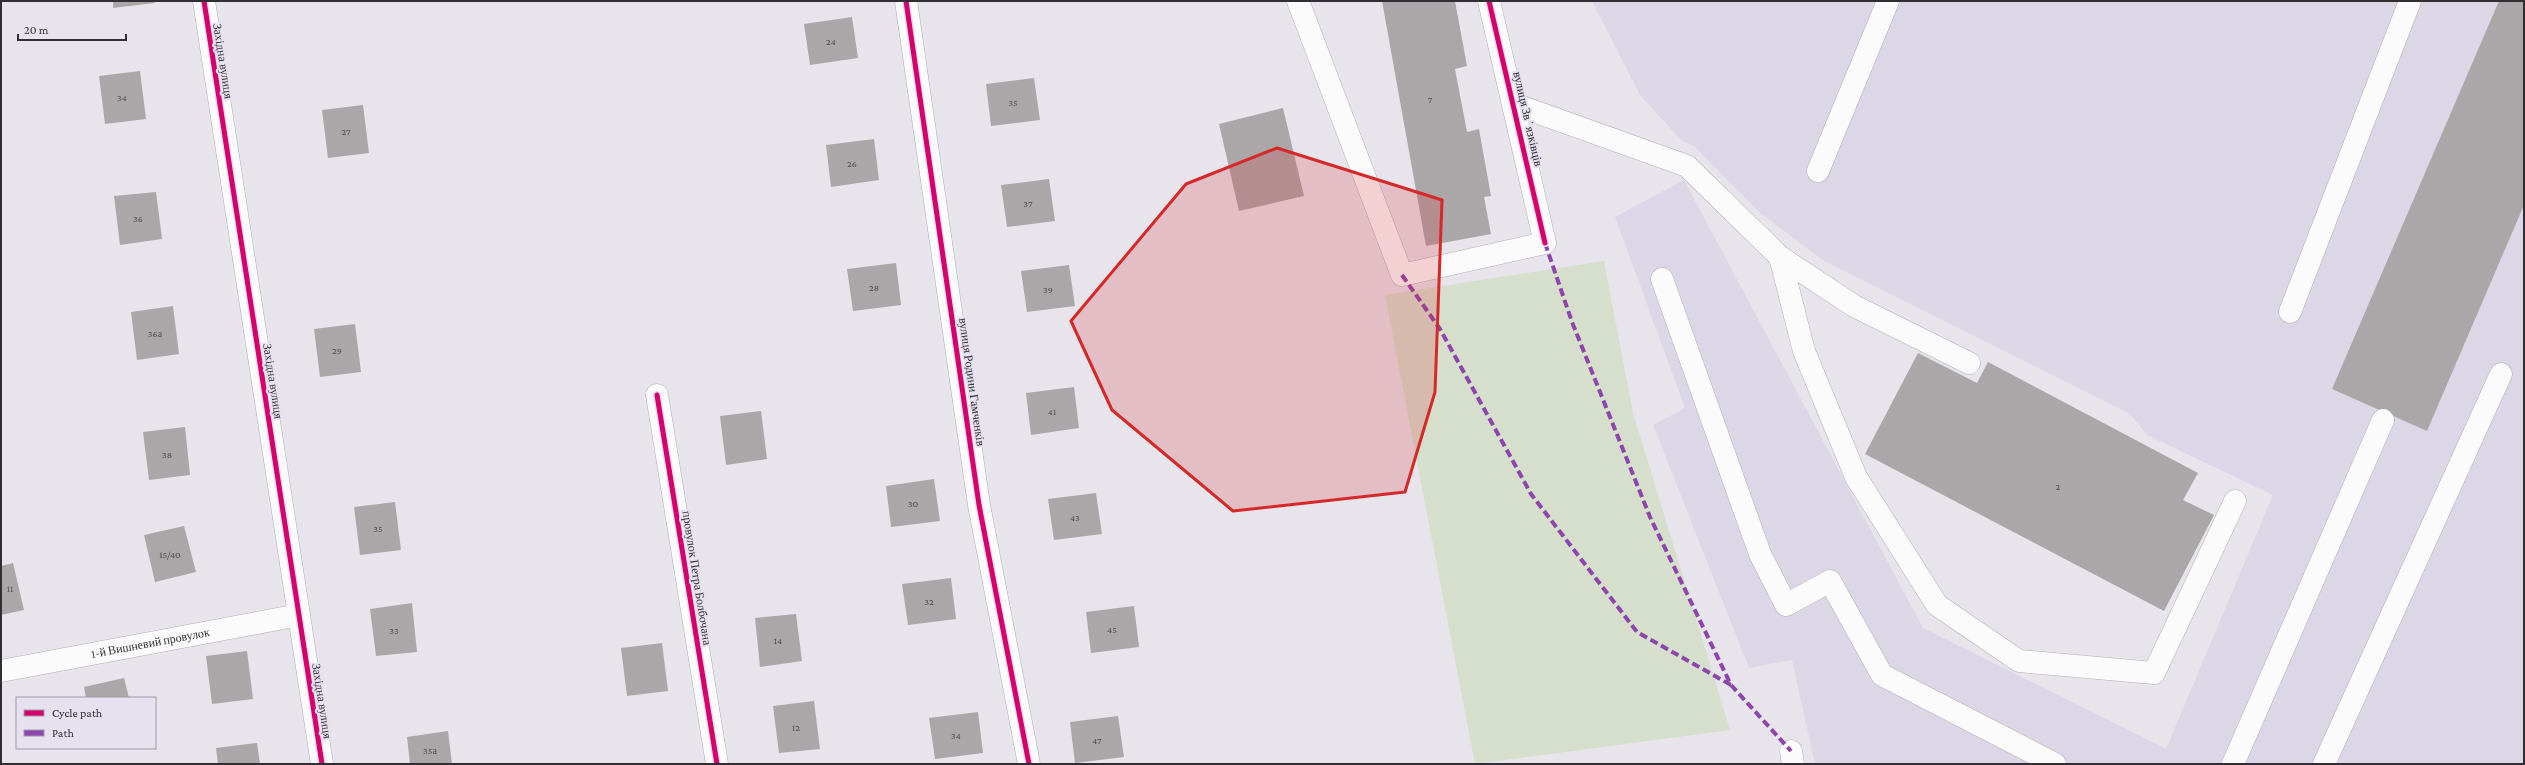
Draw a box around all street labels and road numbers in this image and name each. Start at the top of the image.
street label: Західна вулиця [210,22,236,100]
street label: вулиця Звʼязківців [1510,70,1546,168]
street label: вулиця Родини Гамченків [956,317,988,447]
street label: Західна вулиця [260,342,286,420]
street label: провулок Петра Болбочана [679,510,715,647]
street label: 1-й Вишневий провулок [90,625,211,661]
street label: Західна вулиця [309,662,335,740]

